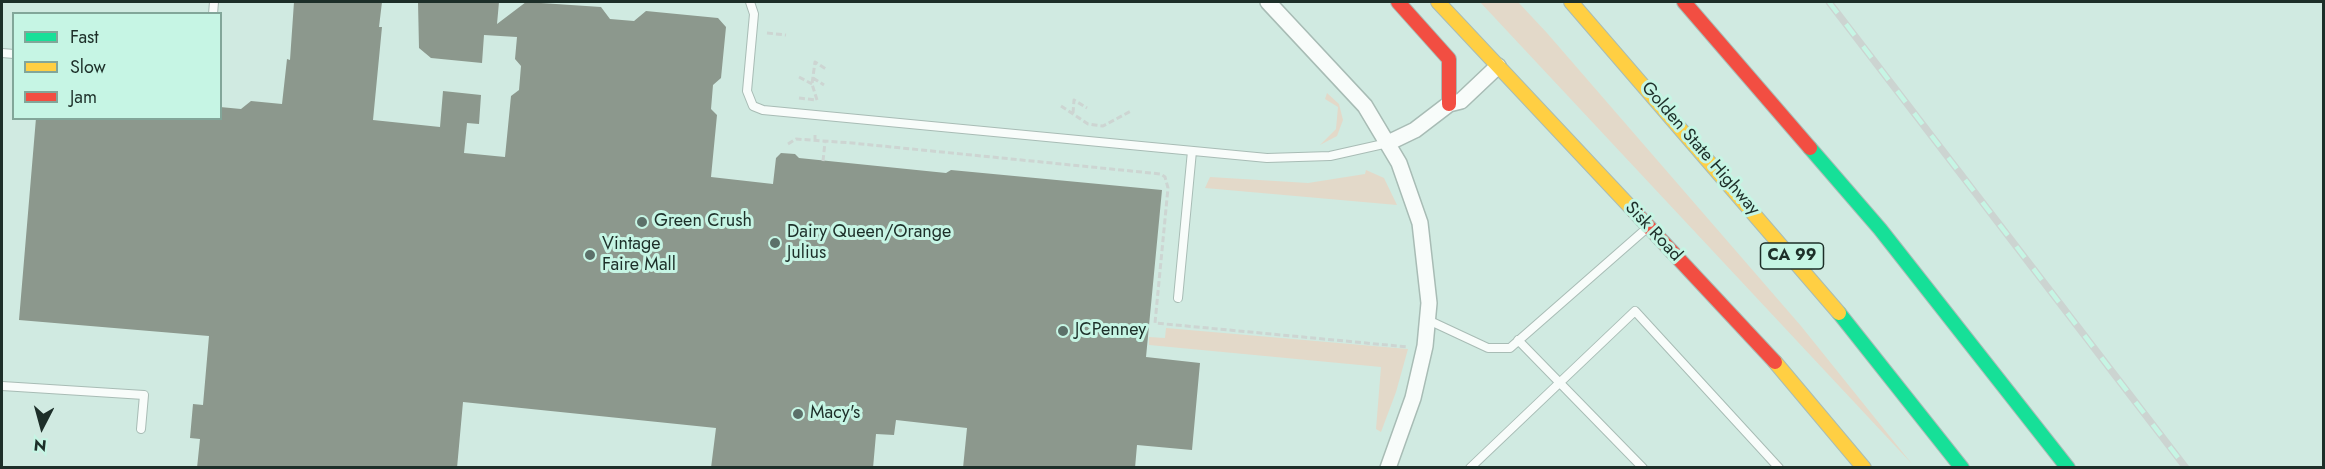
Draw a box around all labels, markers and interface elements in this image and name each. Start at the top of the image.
legend [12,12,222,120]
text: Fast [70,24,99,50]
text: Slow [70,54,106,80]
street label: Golden State Highway [1636,78,1764,220]
text: Jam [70,84,97,110]
street label: Sisk Road [1620,198,1686,266]
place label: Green Crush [654,211,752,233]
marker: Green Crush [635,215,649,229]
place label: Dairy Queen/Orange Julius [787,222,951,264]
place label: Vintage Faire Mall [602,234,676,276]
marker: Dairy Queen/Orange Julius [768,236,782,250]
road number: CA 99 [1760,243,1824,269]
marker: Vintage Faire Mall [583,248,597,262]
place label: JCPenney [1075,320,1146,342]
marker: JCPenney [1056,324,1070,338]
north arrow [12,397,72,457]
place label: Macy's [810,403,860,425]
marker: Macy's [791,407,805,421]
text: N [33,433,48,458]

